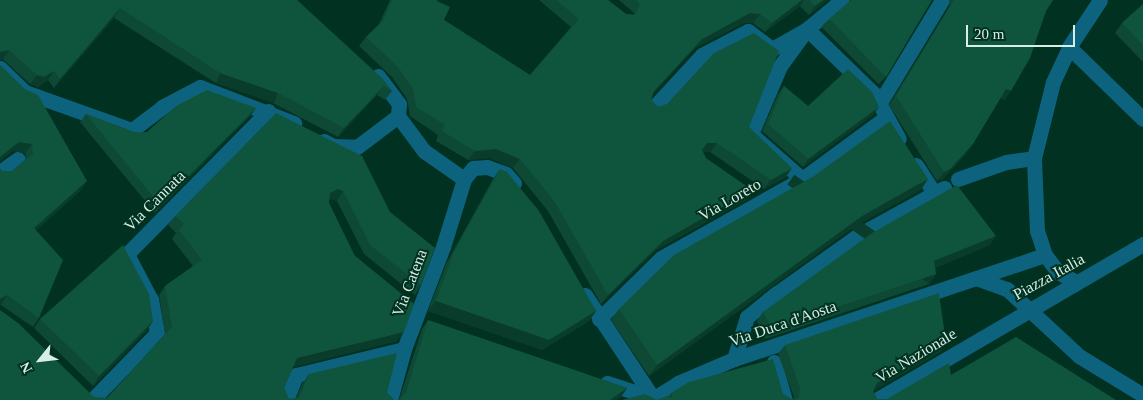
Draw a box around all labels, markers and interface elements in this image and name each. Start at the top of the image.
scale bar [968,15,1077,47]
text: 20 m [974,26,1004,42]
street label: Via Cannata [120,166,190,236]
street label: Via Loreto [695,174,765,226]
street label: Via Catena [388,247,432,319]
street label: Piazza Italia [1010,250,1088,304]
street label: Via Duca d'Aosta [727,297,839,351]
street label: Via Nazionale [872,324,960,388]
north arrow [15,335,65,385]
text: N [17,359,35,376]

